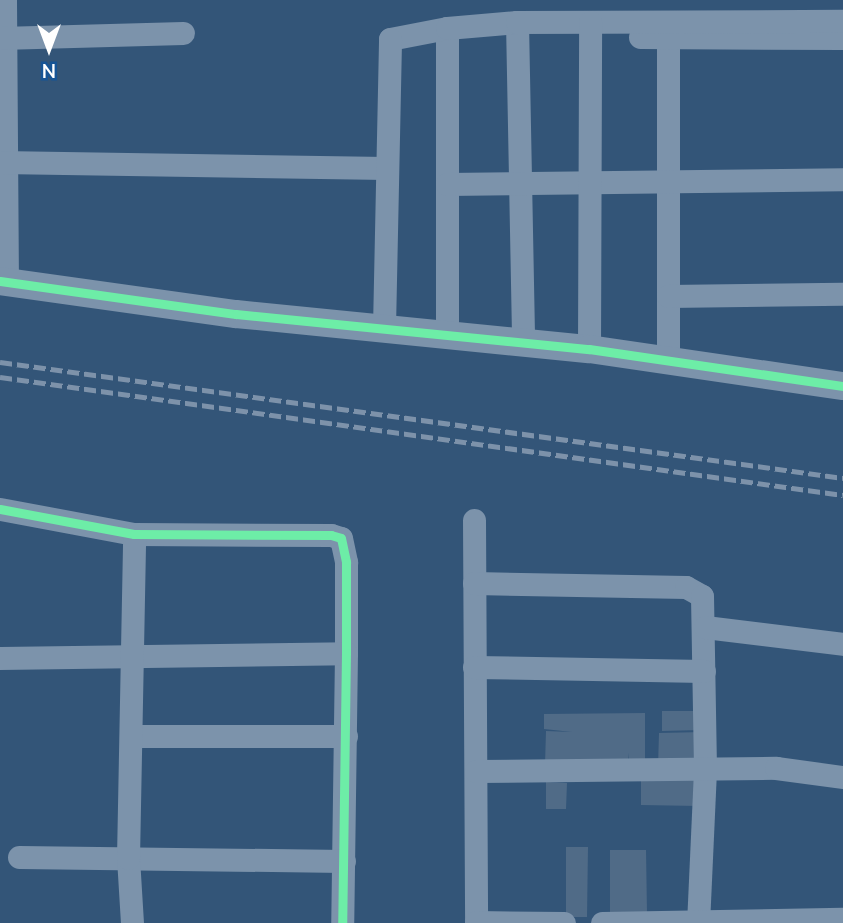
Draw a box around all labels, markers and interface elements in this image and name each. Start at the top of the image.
north arrow [14,14,84,84]
text: N [42,57,56,83]

